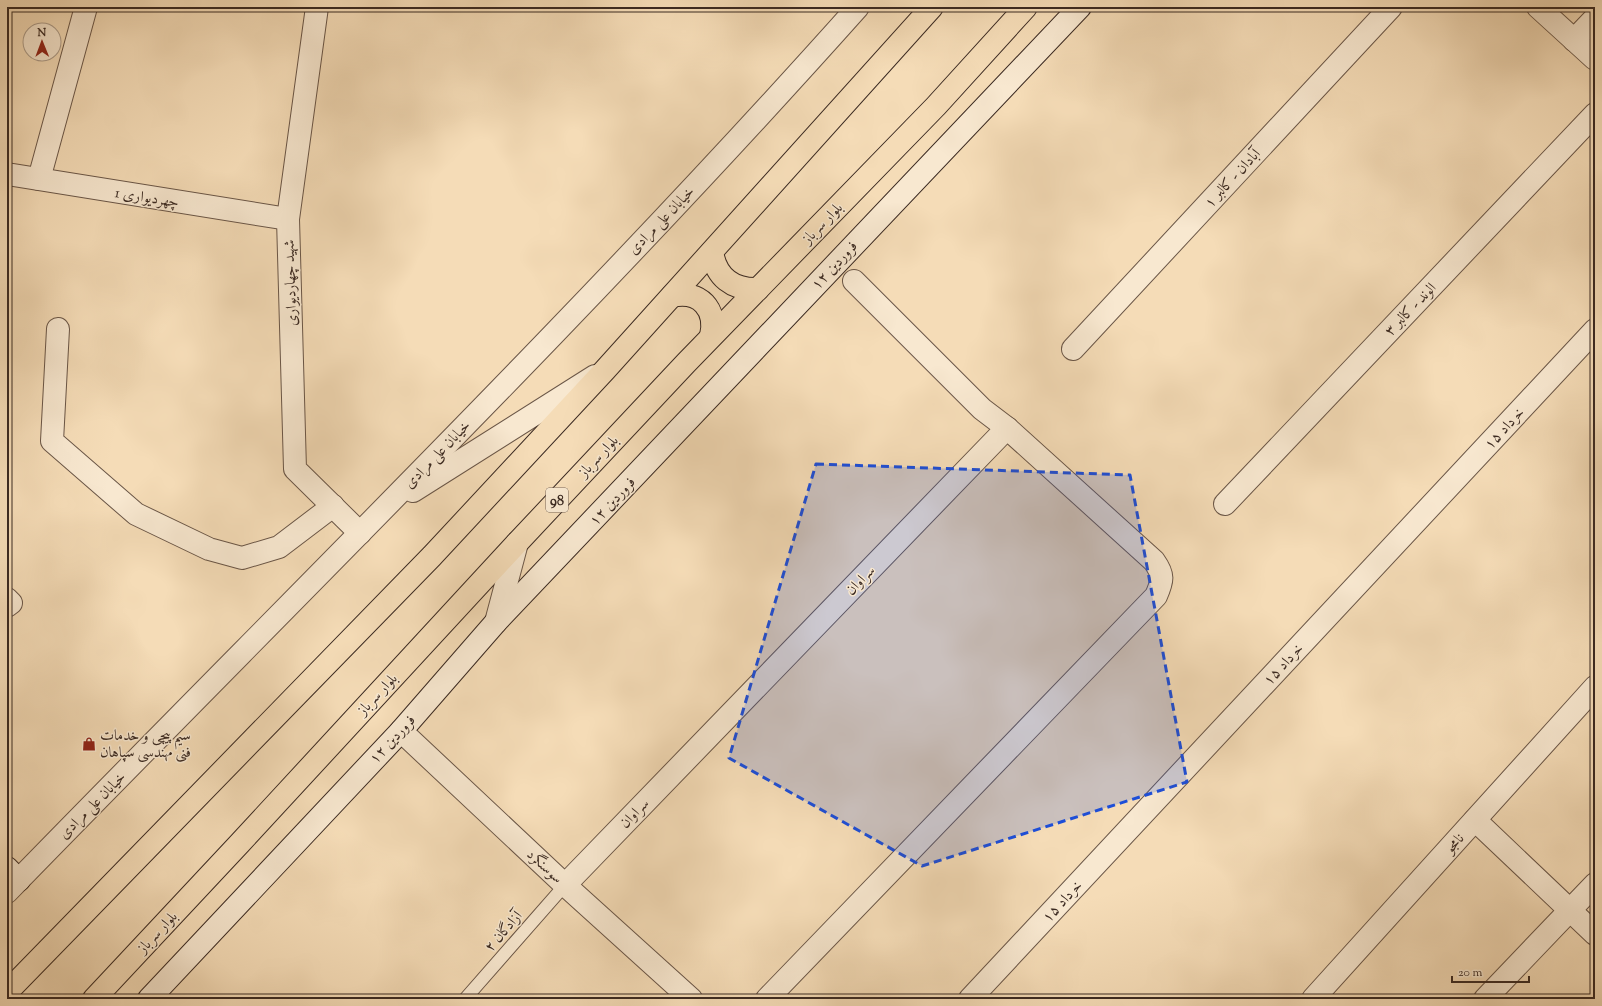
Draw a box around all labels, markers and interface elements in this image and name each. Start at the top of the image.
north arrow [22,22,62,62]
text: N [36,25,47,41]
street label: آبادان - کالبر ۱ [1200,144,1267,213]
street label: خیابان علی مرادی [624,182,700,260]
street label: چهردیواری 1 [113,183,180,214]
street label: بلوار سرباز [796,198,848,251]
street label: ۱۲ فروردین [807,237,863,295]
street label: شهید چهاردیواری [279,239,304,327]
street label: الوند - کالبر ۳ [1380,279,1442,341]
street label: ۱۵ خرداد [1480,403,1530,455]
street label: خیابان علی مرادی [400,416,476,494]
street label: بلوار سرباز [573,431,624,484]
street label: ۱۲ فروردین [585,473,641,531]
road number: 98 [546,488,568,512]
street label: سراوان [842,561,881,601]
street label: ۱۵ خرداد [1259,639,1309,691]
street label: بلوار سرباز [352,669,403,722]
street label: ۱۲ فروردین [365,711,421,769]
place label: سیم پیچی و خدمات فنی مهندسی سپاهان [100,726,191,764]
shop icon: سیم پیچی و خدمات فنی مهندسی سپاهان [81,736,97,752]
street label: خیابان علی مرادی [55,768,132,845]
street label: سراوان [616,794,655,834]
street label: نامجو [1439,829,1470,860]
street label: سوسنگرد [521,845,567,889]
street label: ۱۵ خرداد [1038,876,1088,928]
street label: آزادگان ۲ [480,905,529,957]
street label: بلوار سرباز [132,907,183,960]
scale bar [1452,958,1529,984]
text: 20 m [1458,964,1483,982]

